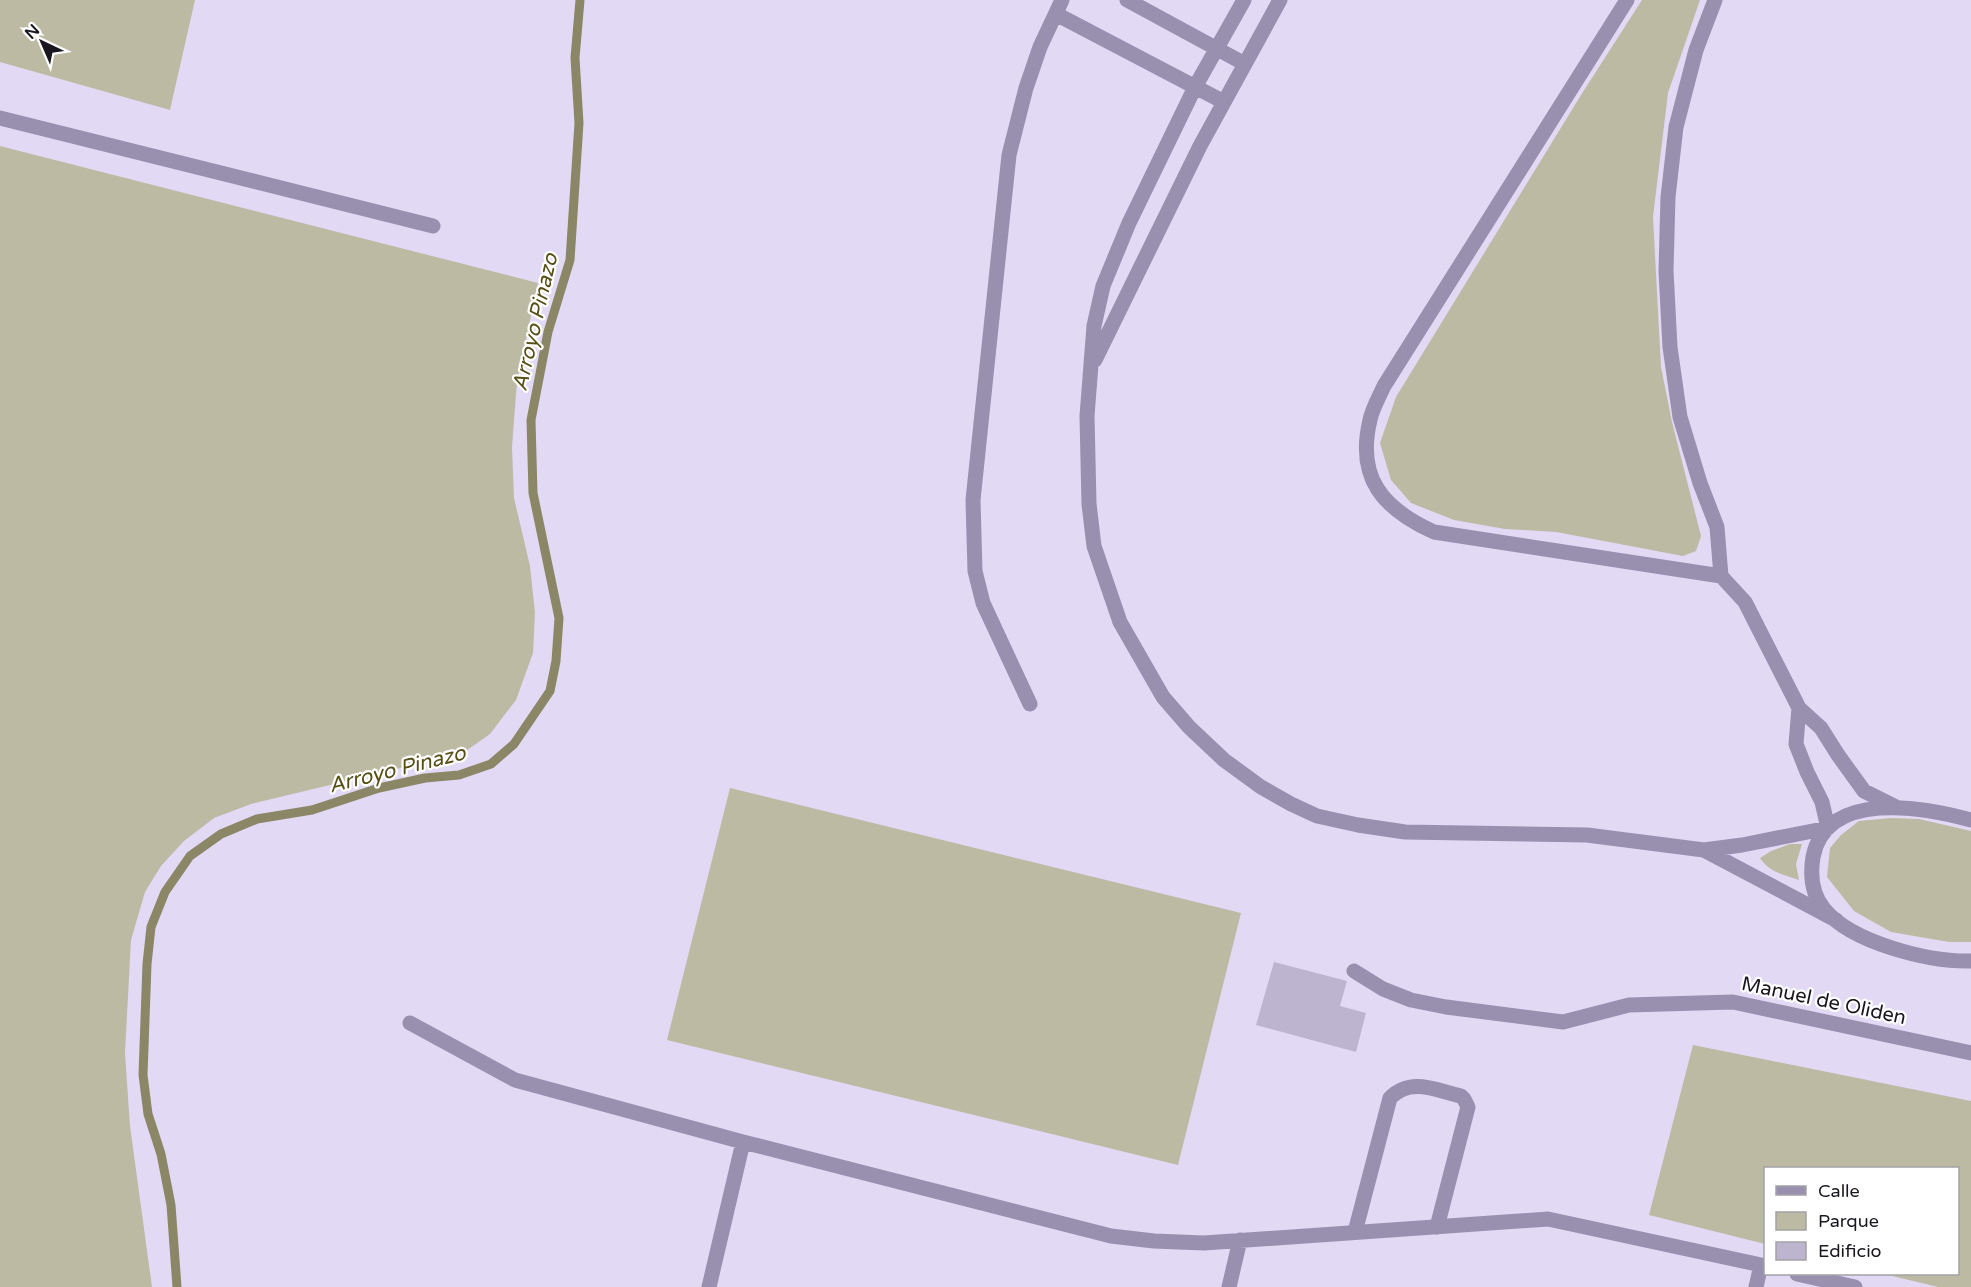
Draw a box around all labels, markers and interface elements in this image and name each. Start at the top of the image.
north arrow [12,12,72,72]
text: N [21,20,44,44]
water label: Arroyo Pinazo [508,250,564,393]
water label: Arroyo Pinazo [326,740,469,799]
street label: Manuel de Oliden [1739,972,1908,1030]
legend [1764,1167,1959,1275]
text: Calle [1818,1180,1860,1202]
text: Parque [1818,1210,1879,1232]
text: Edificio [1818,1240,1882,1262]

